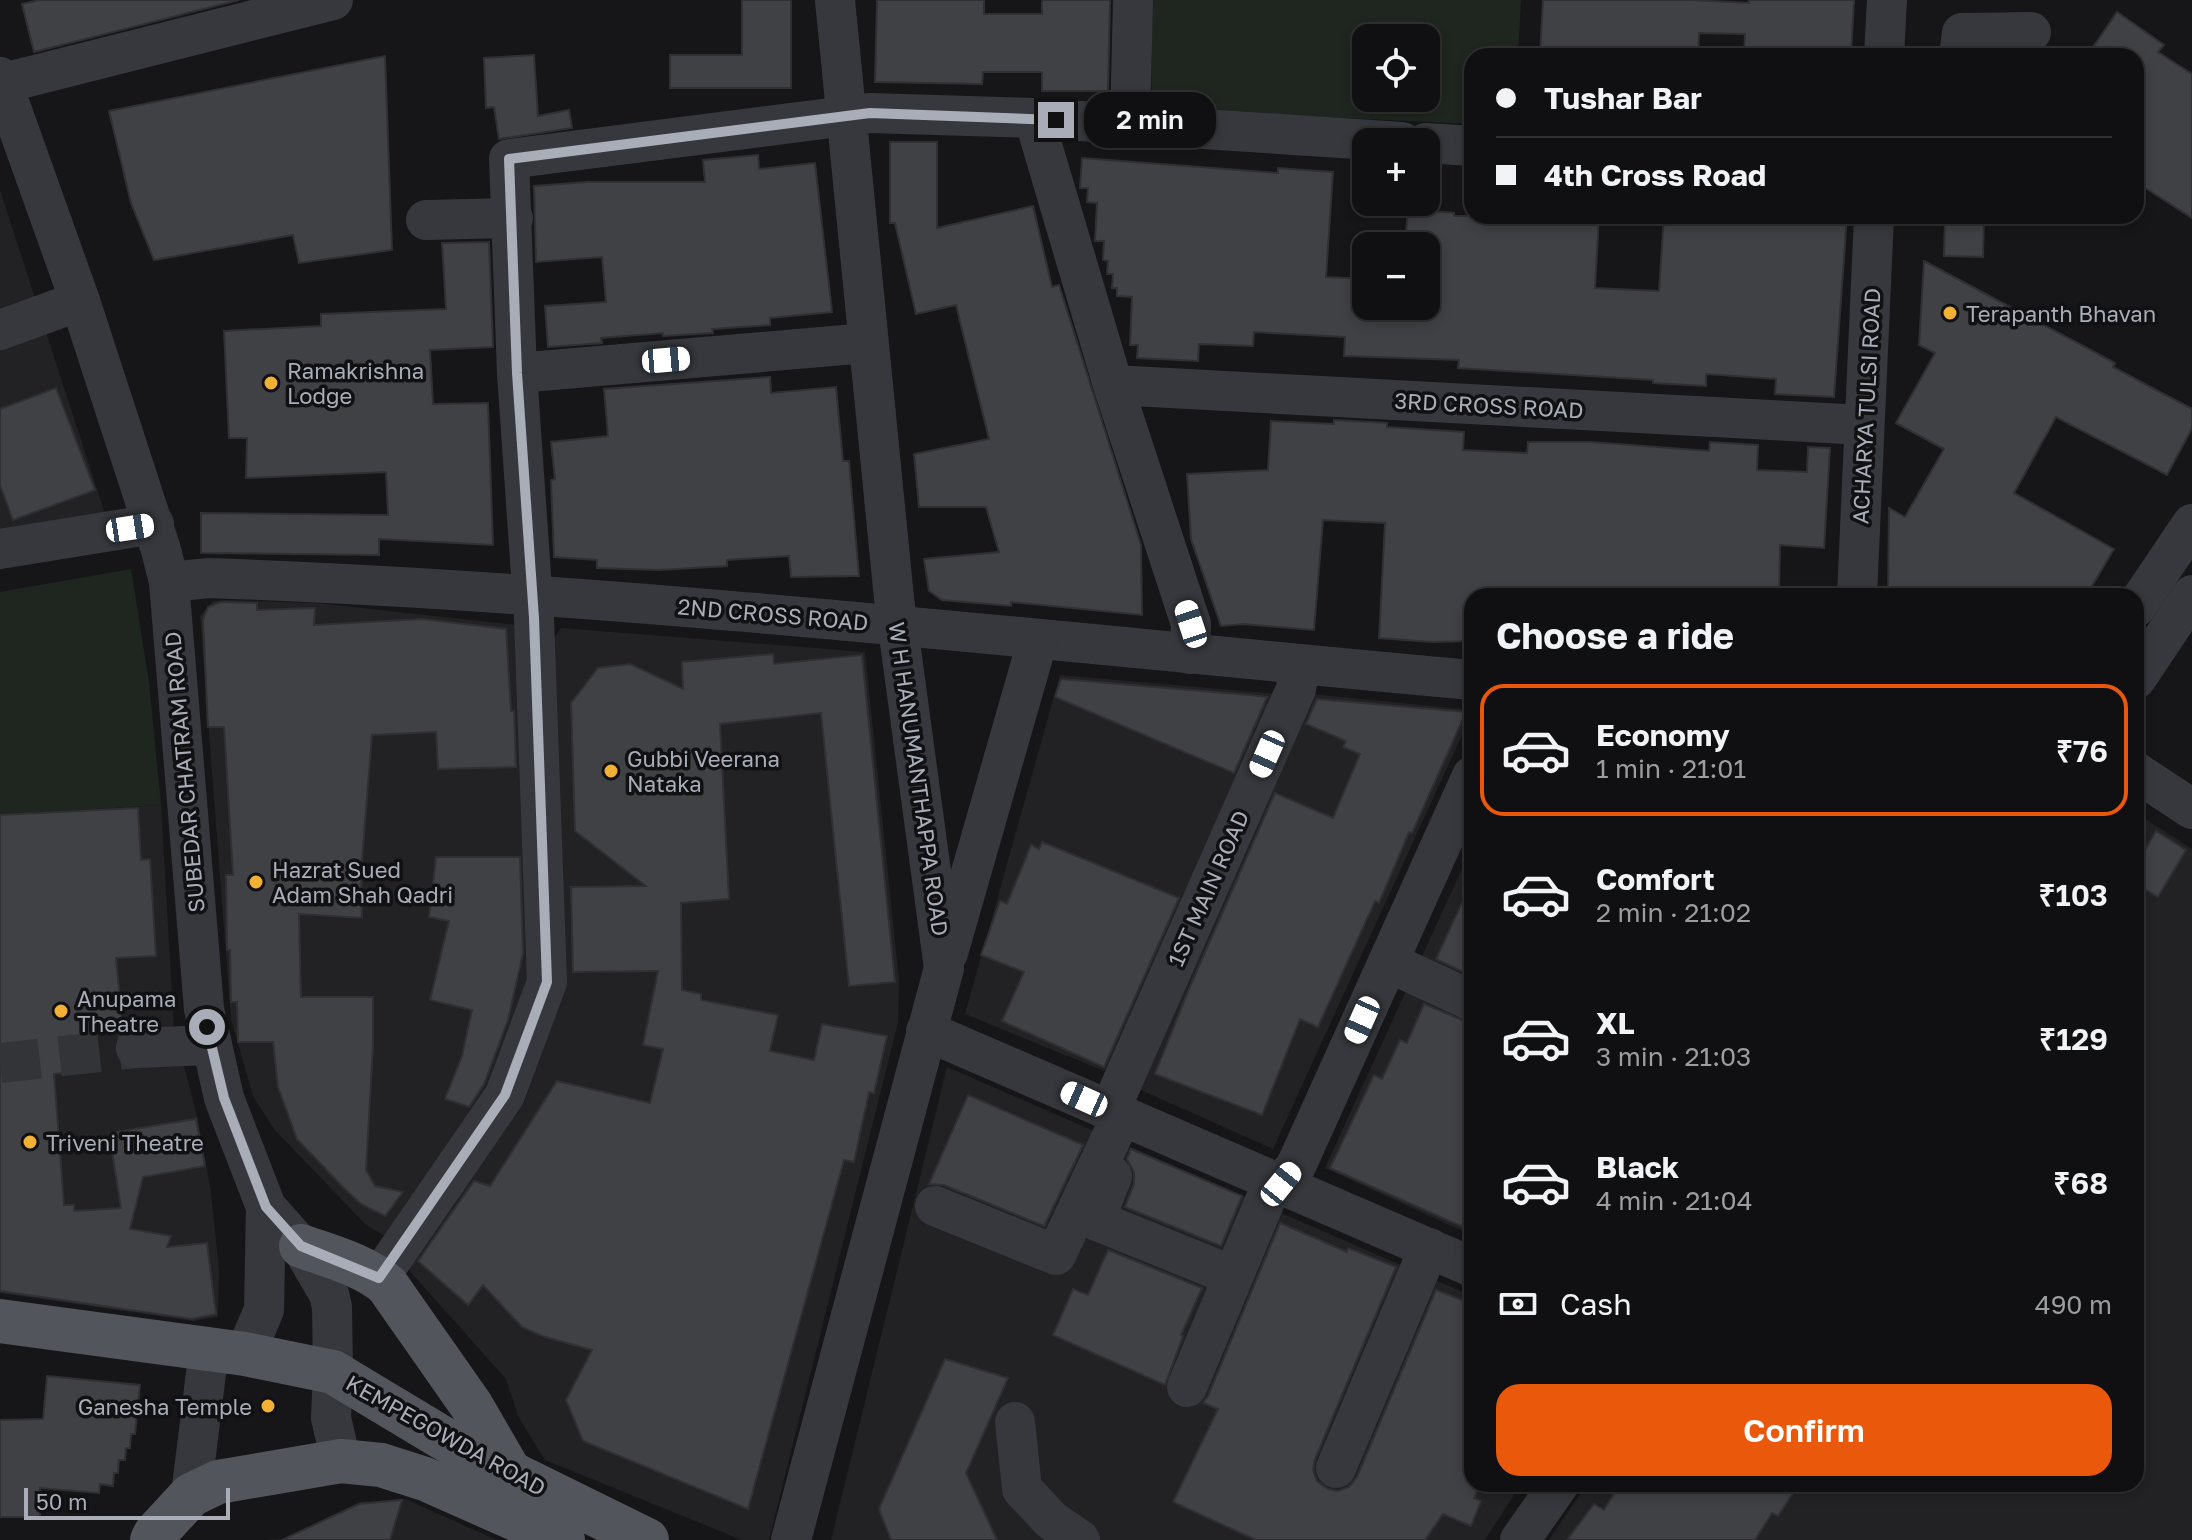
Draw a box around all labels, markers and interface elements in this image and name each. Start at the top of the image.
map controls [1352,24,1440,320]
button: locate [1352,24,1440,112]
text: Tushar Bar [1544,80,1702,116]
callout: 2 min [1084,92,1216,148]
route end [1038,102,1074,138]
text: 2 min [1116,104,1184,135]
button: + [1352,128,1440,216]
text: 4th Cross Road [1544,157,1766,193]
button: − [1352,232,1440,320]
street label: ACHARYA TULSI ROAD [1846,287,1886,525]
place label: Terapanth Bhavan [1966,300,2156,327]
marker: Terapanth Bhavan [1941,304,1959,322]
car [641,346,691,374]
place label: Ramakrishna Lodge [287,357,424,409]
marker: Ramakrishna Lodge [262,374,280,392]
street label: 3RD CROSS ROAD [1394,387,1584,423]
car [104,512,156,544]
street label: 2ND CROSS ROAD [677,592,869,636]
car [1172,597,1210,651]
text: Choose a ride [1496,614,1734,657]
street label: W H HANUMANTHAPPA ROAD [884,620,954,938]
street label: SUBEDAR CHATRAM ROAD [158,630,210,914]
icon: car [1500,714,1572,786]
text: Economy [1596,717,1730,753]
car [1246,727,1288,781]
text: ₹76 [2056,733,2108,769]
place label: Gubbi Veerana Nataka [627,745,780,797]
text: 1 min · 21:01 [1596,753,1746,784]
marker: Gubbi Veerana Nataka [602,762,620,780]
street label: 1ST MAIN ROAD [1162,806,1254,970]
place label: Hazrat Sued Adam Shah Qadri [272,856,453,908]
icon: car [1500,858,1572,930]
text: Comfort [1596,861,1715,897]
marker: Hazrat Sued Adam Shah Qadri [247,873,265,891]
text: ₹103 [2038,877,2108,913]
text: 2 min · 21:02 [1596,897,1751,928]
place label: Anupama Theatre [77,985,176,1037]
car [1341,993,1383,1047]
marker: Anupama Theatre [52,1002,70,1020]
icon: car [1500,1002,1572,1074]
text: XL [1596,1005,1635,1041]
route start [189,1009,225,1045]
text: ₹129 [2039,1021,2108,1057]
text: 3 min · 21:03 [1596,1041,1751,1072]
car [1057,1078,1111,1120]
place label: Triveni Theatre [46,1129,204,1156]
marker: Triveni Theatre [21,1133,39,1151]
icon: car [1500,1146,1572,1218]
text: Black [1596,1149,1679,1185]
car [1257,1158,1305,1210]
text: ₹68 [2053,1165,2108,1201]
text: 4 min · 21:04 [1596,1185,1753,1216]
icon: cash [1496,1282,1540,1326]
text: Cash [1560,1286,1632,1322]
text: 490 m [2035,1289,2112,1320]
street label: KEMPEGOWDA ROAD [341,1369,551,1501]
button: Confirm [1496,1384,2112,1476]
place label: Ganesha Temple [78,1393,252,1420]
marker: Ganesha Temple [259,1397,277,1415]
scale bar [24,1484,230,1520]
text: 50 m [36,1488,87,1515]

